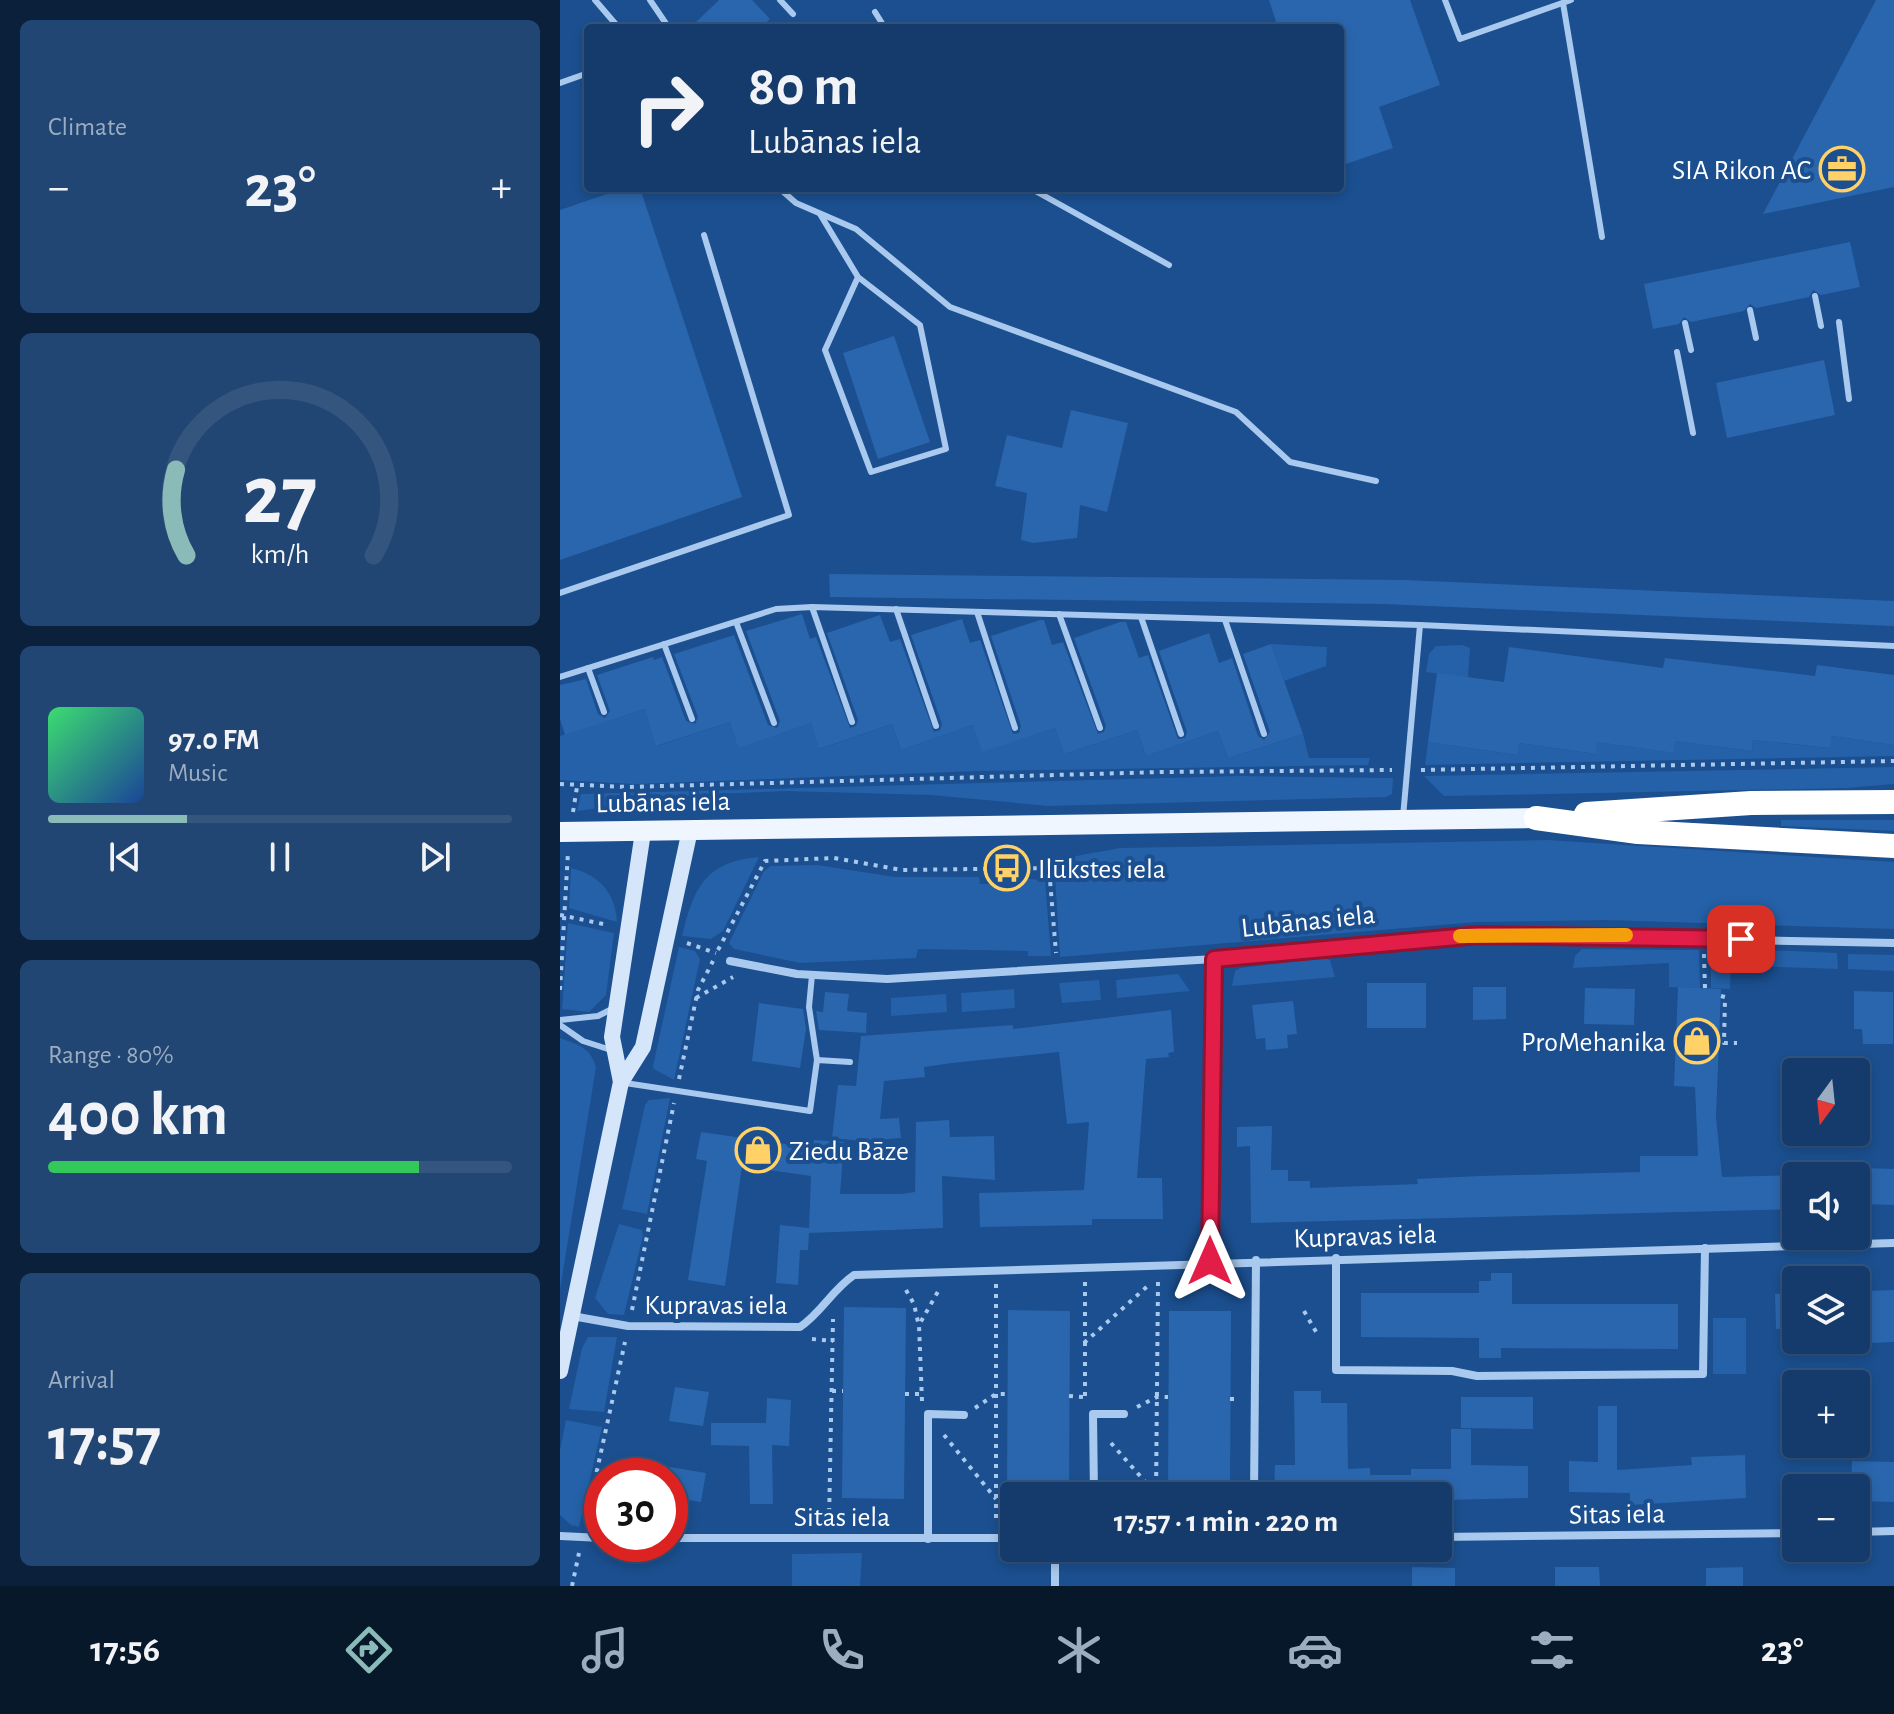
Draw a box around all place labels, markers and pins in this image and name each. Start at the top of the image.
office icon: SIA Rikon AC [1818,145,1866,193]
place label: SIA Rikon AC [1672,157,1811,185]
bus stop icon: Ilūkstes iela [983,844,1031,892]
place label: Ilūkstes iela [1038,856,1166,884]
pin [1707,905,1775,973]
shop icon: ProMehanika [1673,1017,1721,1065]
place label: ProMehanika [1521,1029,1666,1057]
shop icon: Ziedu Bāze [734,1126,782,1174]
place label: Ziedu Bāze [789,1138,909,1166]

